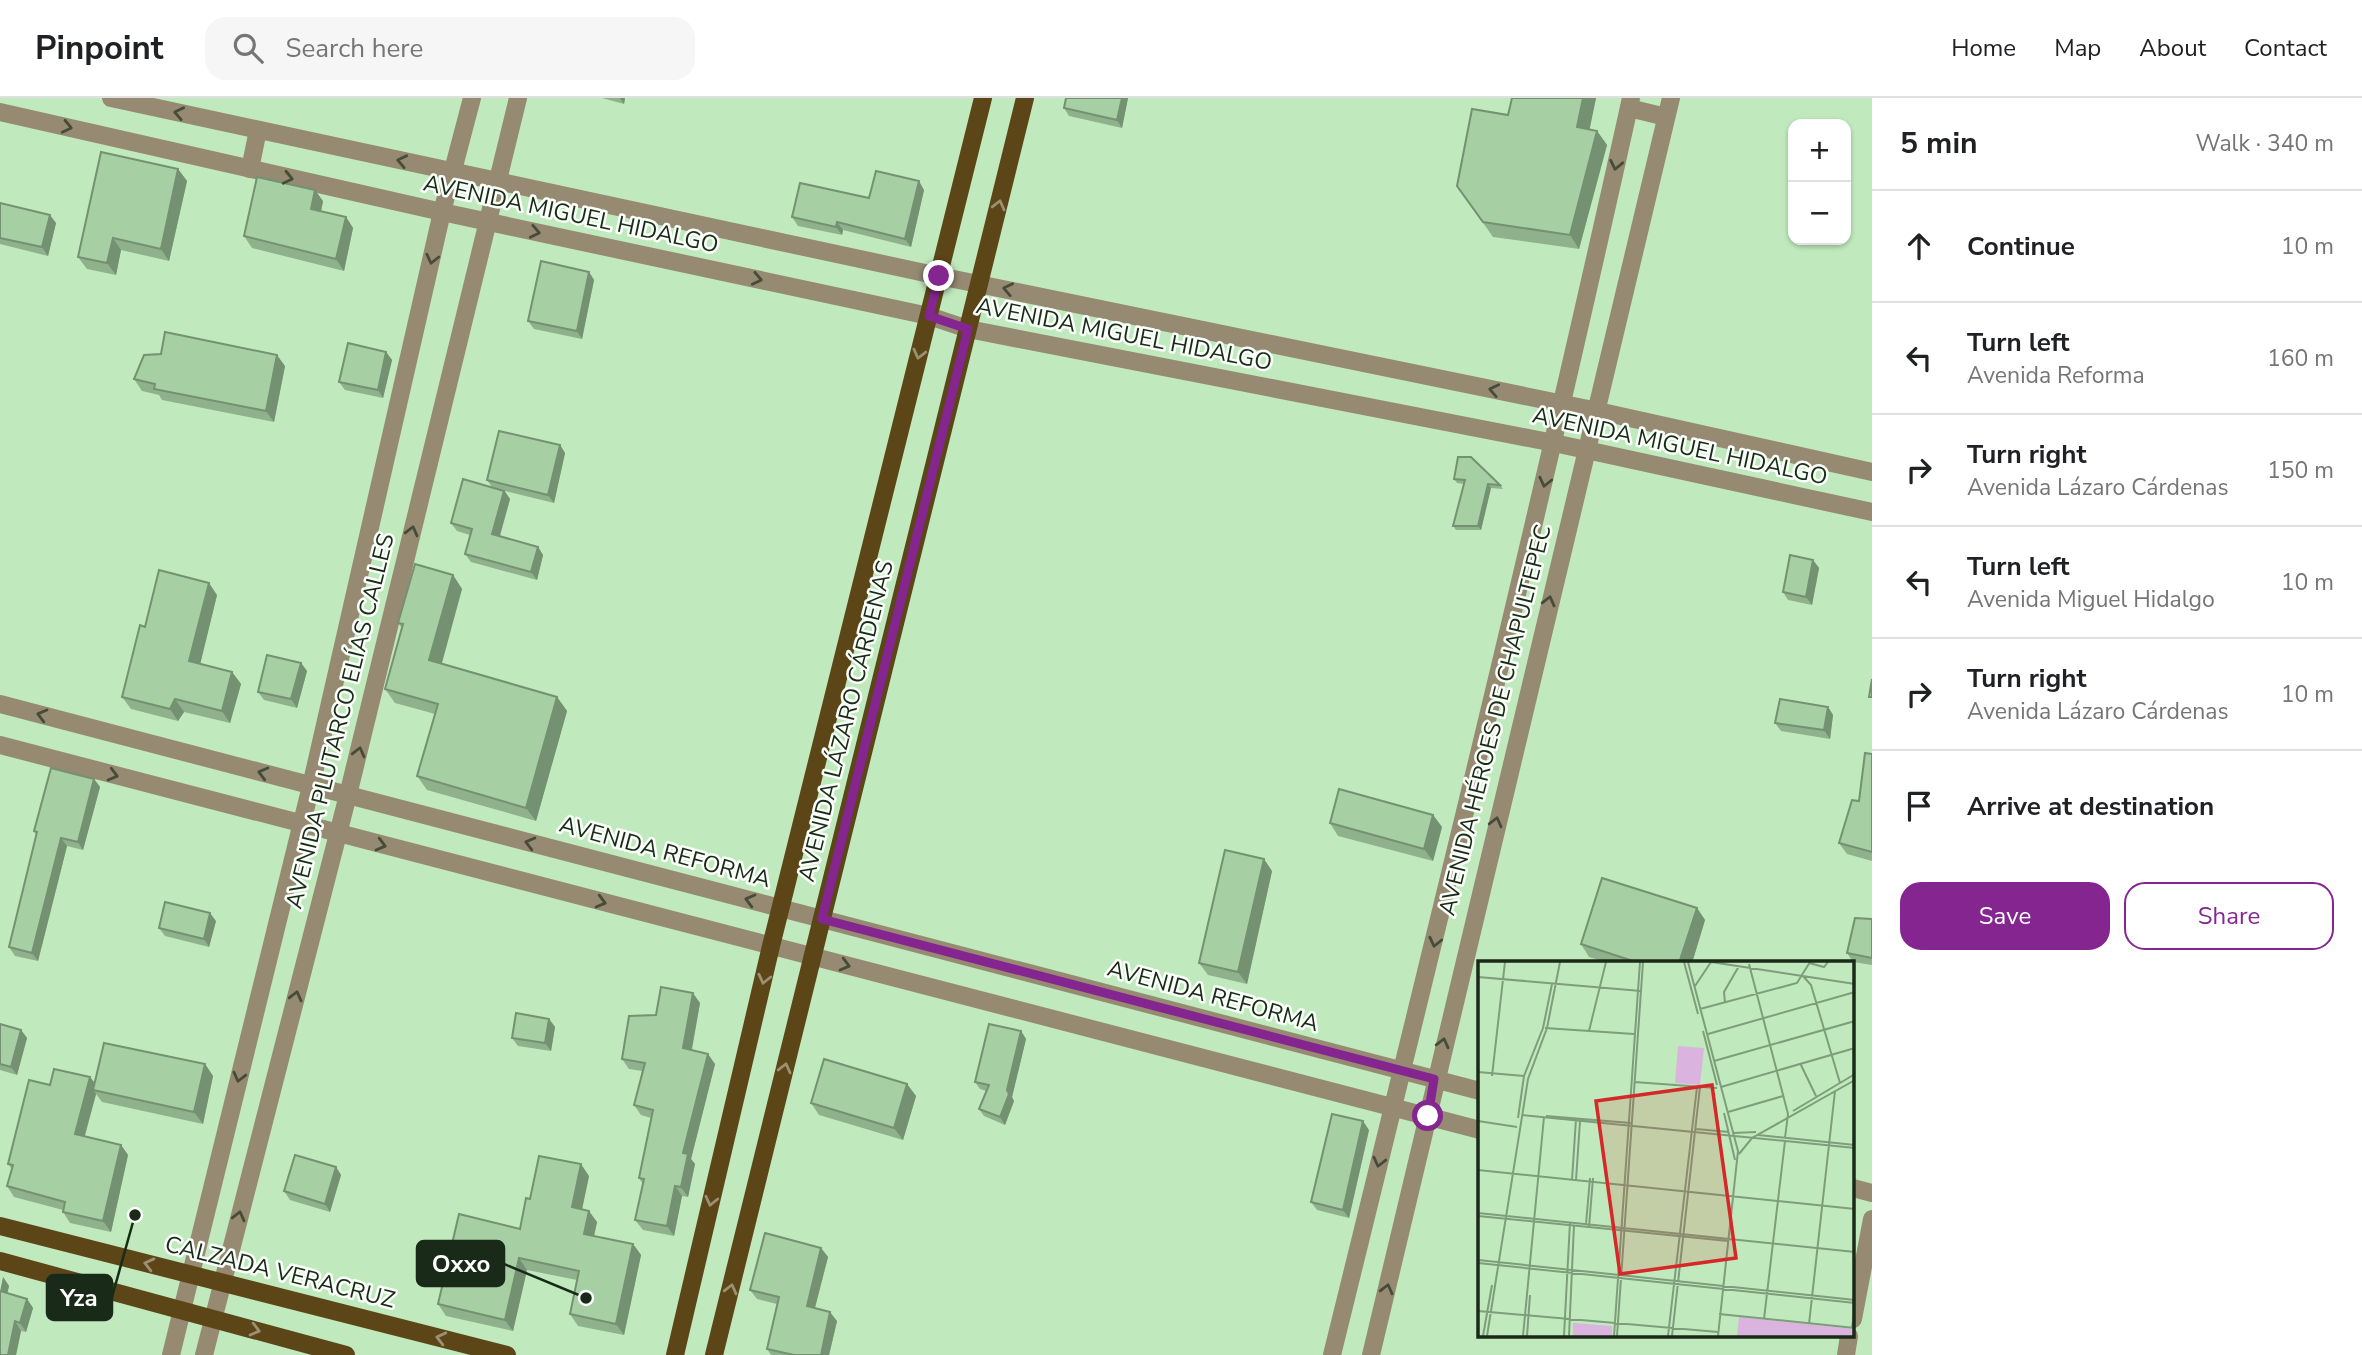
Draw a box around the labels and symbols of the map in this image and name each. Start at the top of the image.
one-way arrow [173,106,185,121]
one-way arrow [61,119,73,134]
one-way arrow [396,154,408,169]
one-way arrow [1610,159,1625,171]
street label: AVENIDA MIGUEL HIDALGO [421,168,721,260]
one-way arrow [282,169,294,184]
one-way arrow [991,199,1005,211]
one-way arrow [529,223,541,238]
one-way arrow [425,253,440,265]
route end [923,260,954,291]
one-way arrow [751,271,763,286]
one-way arrow [1002,282,1014,297]
street label: AVENIDA MIGUEL HIDALGO [973,290,1275,378]
one-way arrow [913,348,927,360]
one-way arrow [1488,384,1500,399]
street label: AVENIDA MIGUEL HIDALGO [1530,400,1830,492]
one-way arrow [1538,476,1553,488]
street label: AVENIDA HÉROES DE CHAPULTEPEC [1431,521,1559,919]
one-way arrow [404,525,418,537]
street label: AVENIDA PLUTARCO ELÍAS CALLES [278,530,402,912]
street label: AVENIDA LÁZARO CÁRDENAS [791,557,901,885]
one-way arrow [1541,595,1555,607]
one-way arrow [37,709,49,723]
one-way arrow [351,746,365,758]
one-way arrow [107,767,119,781]
one-way arrow [257,767,269,781]
street label: AVENIDA REFORMA [556,809,774,895]
one-way arrow [1488,816,1502,828]
one-way arrow [375,836,387,851]
one-way arrow [524,836,536,851]
one-way arrow [595,894,607,908]
one-way arrow [744,894,756,908]
one-way arrow [1429,936,1443,948]
street label: AVENIDA REFORMA [1104,953,1322,1039]
one-way arrow [839,957,851,971]
inset map [1478,961,1854,1338]
one-way arrow [757,973,772,985]
one-way arrow [288,990,302,1002]
one-way arrow [1435,1037,1449,1049]
one-way arrow [777,1062,791,1074]
one-way arrow [232,1071,247,1083]
route start [1412,1100,1443,1131]
one-way arrow [1373,1156,1387,1168]
one-way arrow [705,1195,719,1207]
one-way arrow [231,1210,245,1222]
street label: CALZADA VERACRUZ [162,1228,399,1316]
callout: Oxxo [417,1241,504,1286]
text: Oxxo [432,1248,490,1280]
one-way arrow [143,1258,155,1272]
callout: Yza [47,1275,112,1320]
text: Yza [59,1282,98,1314]
one-way arrow [723,1283,737,1295]
one-way arrow [1379,1283,1393,1295]
one-way arrow [249,1322,261,1336]
one-way arrow [435,1332,447,1346]

